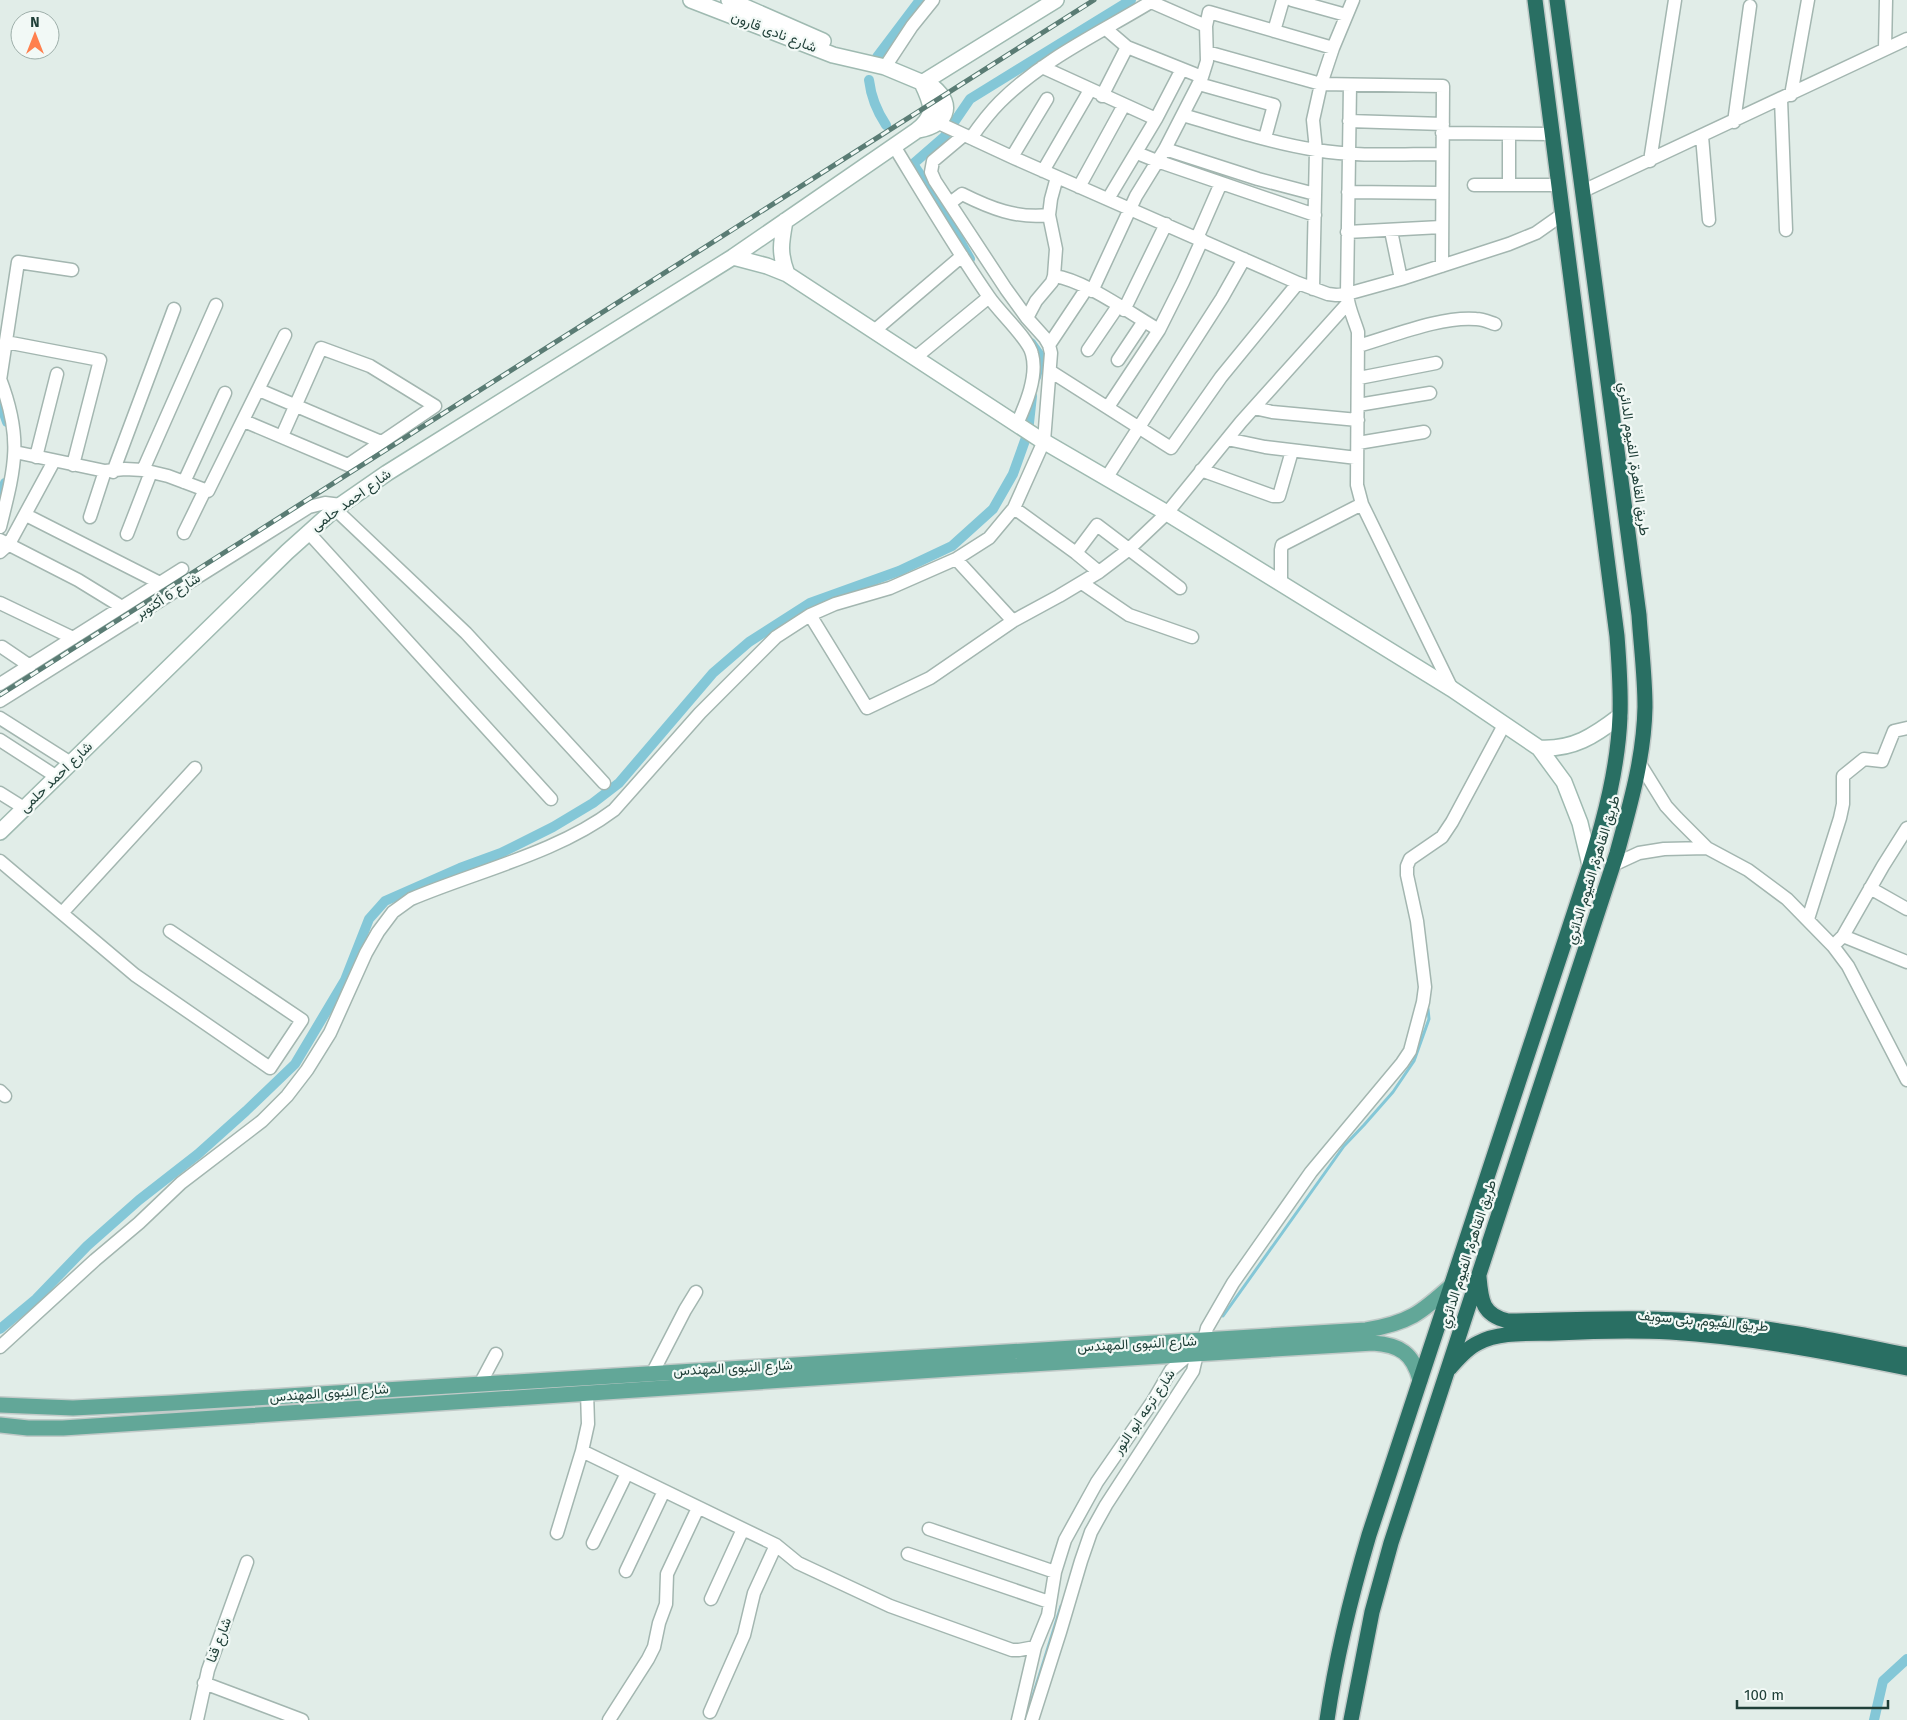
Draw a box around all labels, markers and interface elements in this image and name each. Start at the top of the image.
street label: شارع نادى قارون [728,8,819,58]
north arrow [10,10,60,60]
text: N [30,14,40,31]
street label: طريق القاهرة, الفيوم الدائري [1612,381,1653,537]
street label: شارع احمد حلمى [308,465,396,536]
street label: شارع 6 أكتوبر [132,569,205,625]
street label: شارع احمد حلمى [16,738,97,817]
street label: طريق القاهرة, الفيوم الدائري [1562,793,1627,947]
street label: طريق القاهرة, الفيوم الدائري [1436,1178,1503,1331]
street label: طريق الفيوم, بنى سويف [1637,1307,1769,1335]
street label: شارع النبوى المهندس [1077,1332,1197,1358]
street label: شارع النبوى المهندس [673,1356,793,1382]
street label: شارع ترعه ابو النور [1109,1366,1180,1460]
street label: شارع النبوى المهندس [269,1380,389,1408]
street label: شارع قنا [203,1615,237,1666]
scale bar [1737,1678,1888,1710]
text: 100 m [1744,1686,1784,1704]

